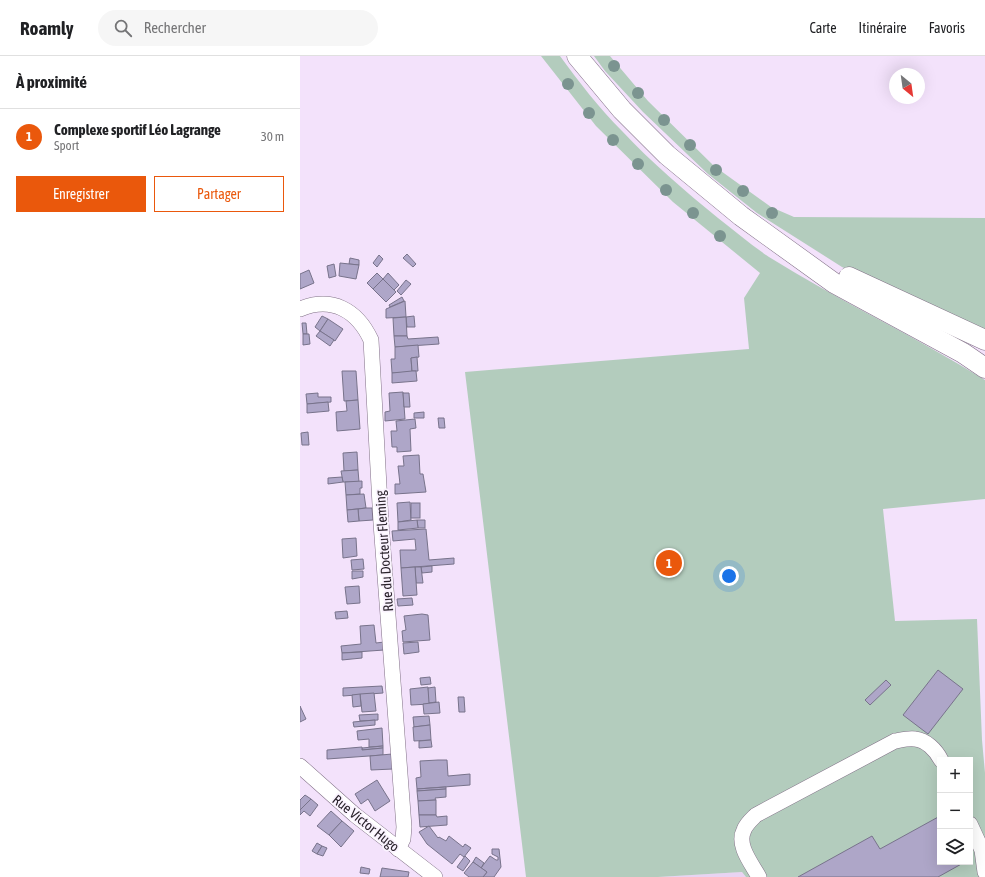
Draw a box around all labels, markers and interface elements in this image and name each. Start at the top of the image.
search box [98,10,378,46]
text: Roamly [20,17,74,39]
icon: search [112,17,134,39]
text: Rechercher [144,19,206,36]
text: Carte [810,20,837,36]
text: Itinéraire [859,20,907,36]
text: Favoris [929,20,965,36]
north arrow [889,68,925,104]
text: À proximité [16,72,87,92]
text: Complexe sportif Léo Lagrange [54,121,221,138]
text: 1 [26,129,32,144]
text: 30 m [261,129,284,144]
text: Sport [54,138,79,153]
button: Enregistrer [16,176,146,212]
button: Partager [154,176,284,212]
street label: Rue du Docteur Fleming [372,490,396,612]
pin: 1 [656,548,682,578]
your location [719,566,739,586]
map controls [937,757,973,865]
button: + [937,757,973,793]
street label: Rue Victor Hugo [329,791,403,855]
button: − [937,793,973,829]
button: layers [937,829,973,865]

